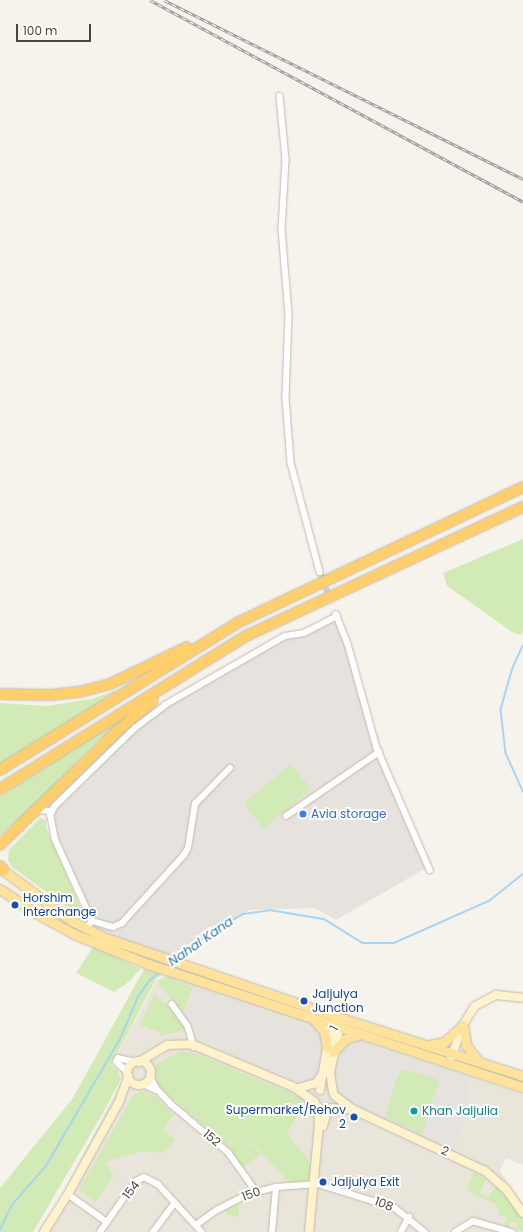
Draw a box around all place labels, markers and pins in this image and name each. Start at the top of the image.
place label: Avia storage [311,807,387,821]
marker: Avia storage [298,809,308,819]
place label: Horshim Interchange [23,891,96,919]
marker: Horshim Interchange [10,900,20,910]
place label: Jaljulya Junction [312,987,364,1015]
marker: Jaljulya Junction [299,996,309,1006]
place label: Supermarket/Rehov 2 [226,1103,346,1131]
place label: Khan Jaljulia [422,1104,498,1118]
marker: Khan Jaljulia [409,1106,419,1116]
marker: Supermarket/Rehov 2 [349,1112,359,1122]
place label: Jaljulya Exit [331,1175,399,1189]
marker: Jaljulya Exit [318,1177,328,1187]

